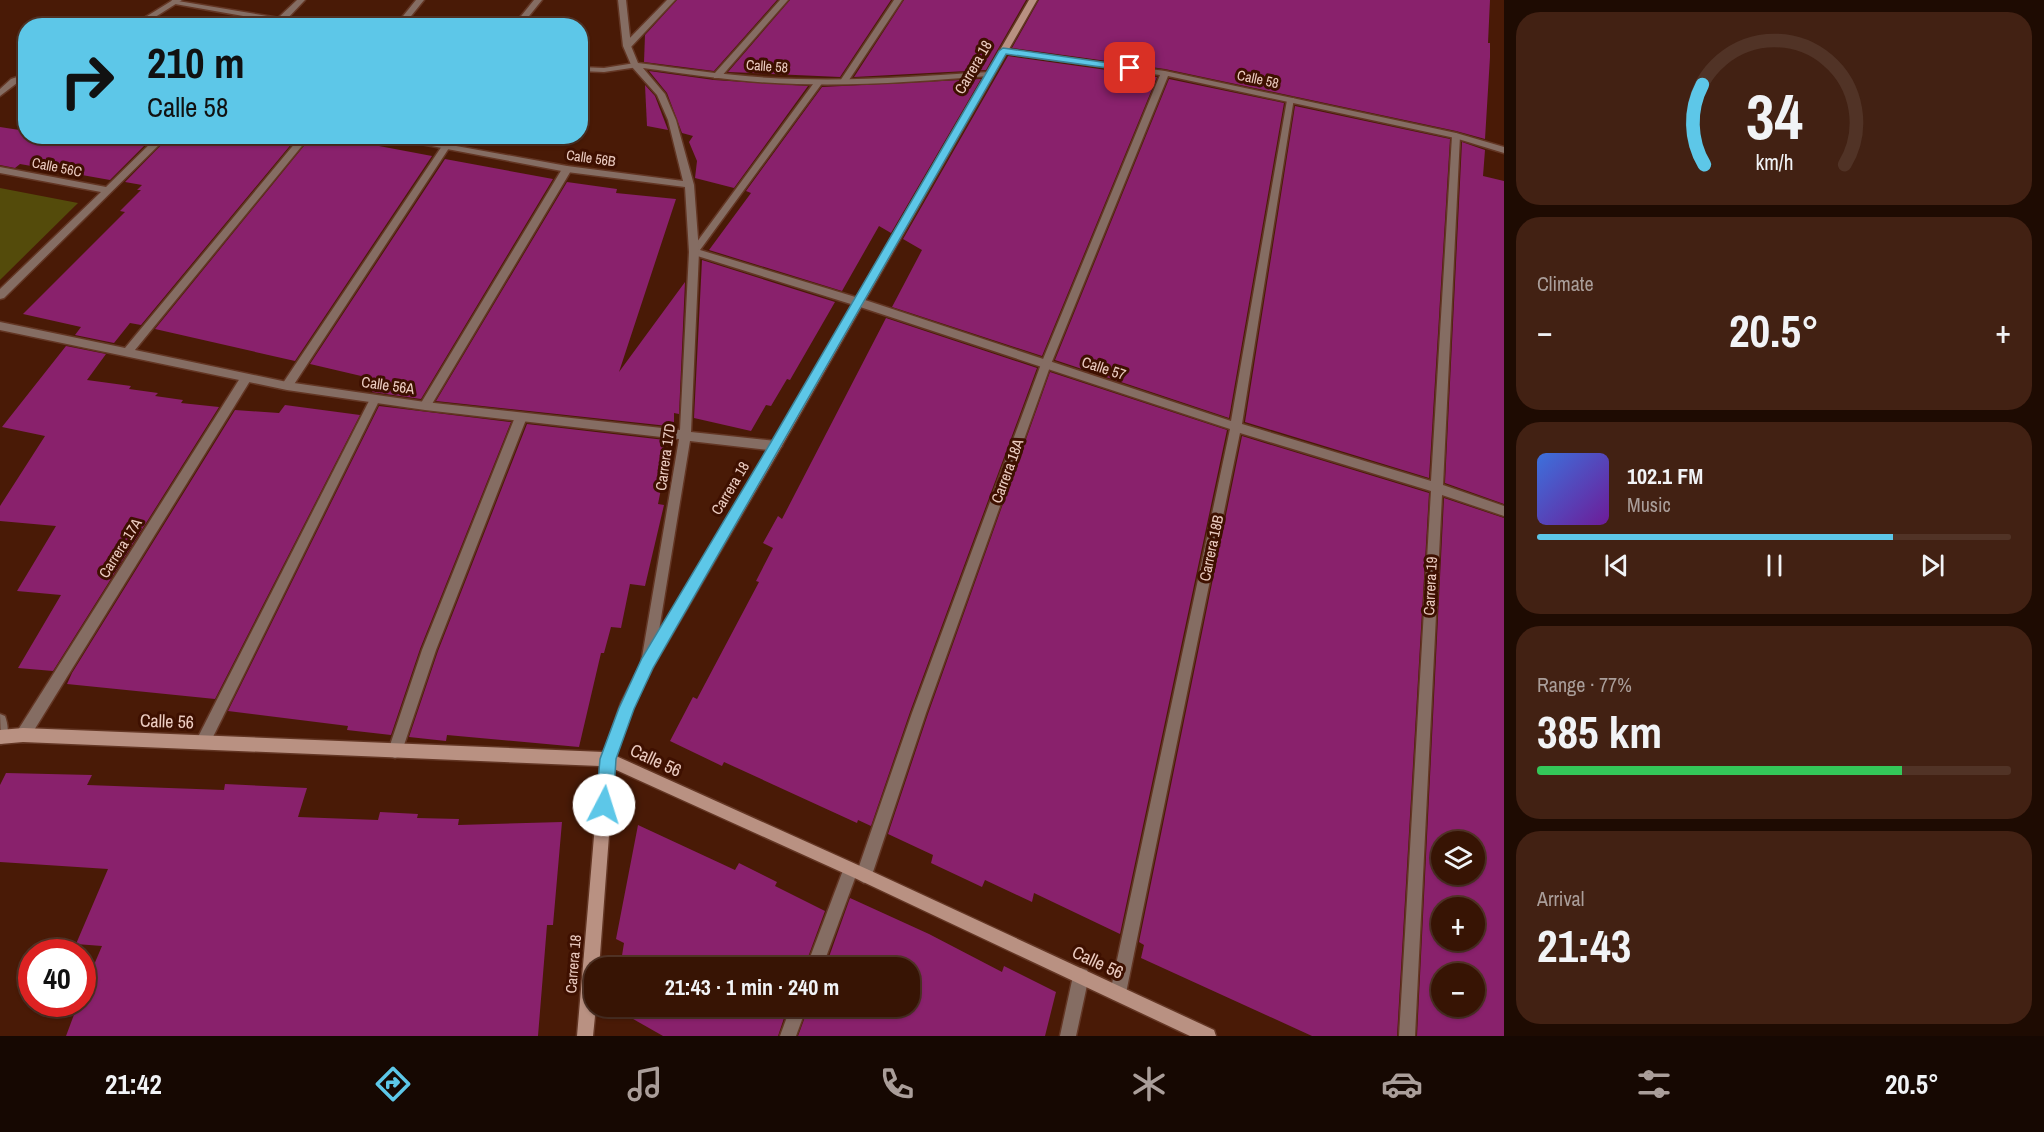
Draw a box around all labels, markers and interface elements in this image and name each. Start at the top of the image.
text: 210 m [147,35,245,91]
street label: Carrera 18 [949,36,997,98]
icon: right [48,42,126,120]
pin [1104,42,1155,93]
icon: arrive [1113,51,1146,84]
street label: Calle 58 [745,56,789,76]
street label: Calle 58 [1236,66,1280,92]
text: 34 [1746,75,1802,159]
text: Calle 58 [147,89,228,125]
street label: Calle 56B [565,146,617,170]
text: km/h [1755,149,1793,178]
street label: Calle 56C [31,153,83,181]
text: Climate [1537,270,1594,297]
text: 20.5° [1729,300,1819,361]
text: − [1537,309,1553,353]
text: + [1995,309,2011,353]
street label: Calle 57 [1079,351,1129,385]
street label: Calle 56A [360,371,417,399]
street label: Carrera 17D [650,422,680,492]
street label: Carrera 18A [986,435,1029,506]
street label: Carrera 18 [706,457,754,519]
text: 102.1 FM [1627,461,1703,491]
text: Music [1627,491,1671,518]
street label: Carrera 17A [93,513,147,582]
street label: Carrera 18B [1194,513,1228,583]
icon: previous [1600,549,1633,582]
icon: pause [1758,549,1791,582]
icon: next [1916,549,1949,582]
street label: Carrera 19 [1418,556,1442,616]
text: Range · 77% [1537,671,1632,698]
text: 385 km [1537,701,1662,762]
street label: Calle 56 [140,708,194,734]
street label: Calle 56 [626,737,686,783]
position arrow [572,773,636,837]
map controls [1431,831,1485,1017]
button: layers [1431,831,1485,885]
text: Arrival [1537,885,1584,912]
button: + [1431,897,1485,951]
text: 21:43 [1537,915,1631,976]
street label: Carrera 18 [560,934,586,994]
speed limit sign: 40 [18,939,96,1017]
street label: Calle 56 [1068,939,1128,985]
button: − [1431,963,1485,1017]
text: 21:43 · 1 min · 240 m [665,972,839,1002]
icon: directions [372,1063,414,1105]
icon: music [624,1063,666,1105]
icon: phone [876,1063,918,1105]
icon: climate [1128,1063,1170,1105]
icon: car [1381,1063,1423,1105]
icon: filters [1633,1063,1675,1105]
text: 21:42 [105,1066,162,1102]
text: 20.5° [1885,1066,1939,1102]

